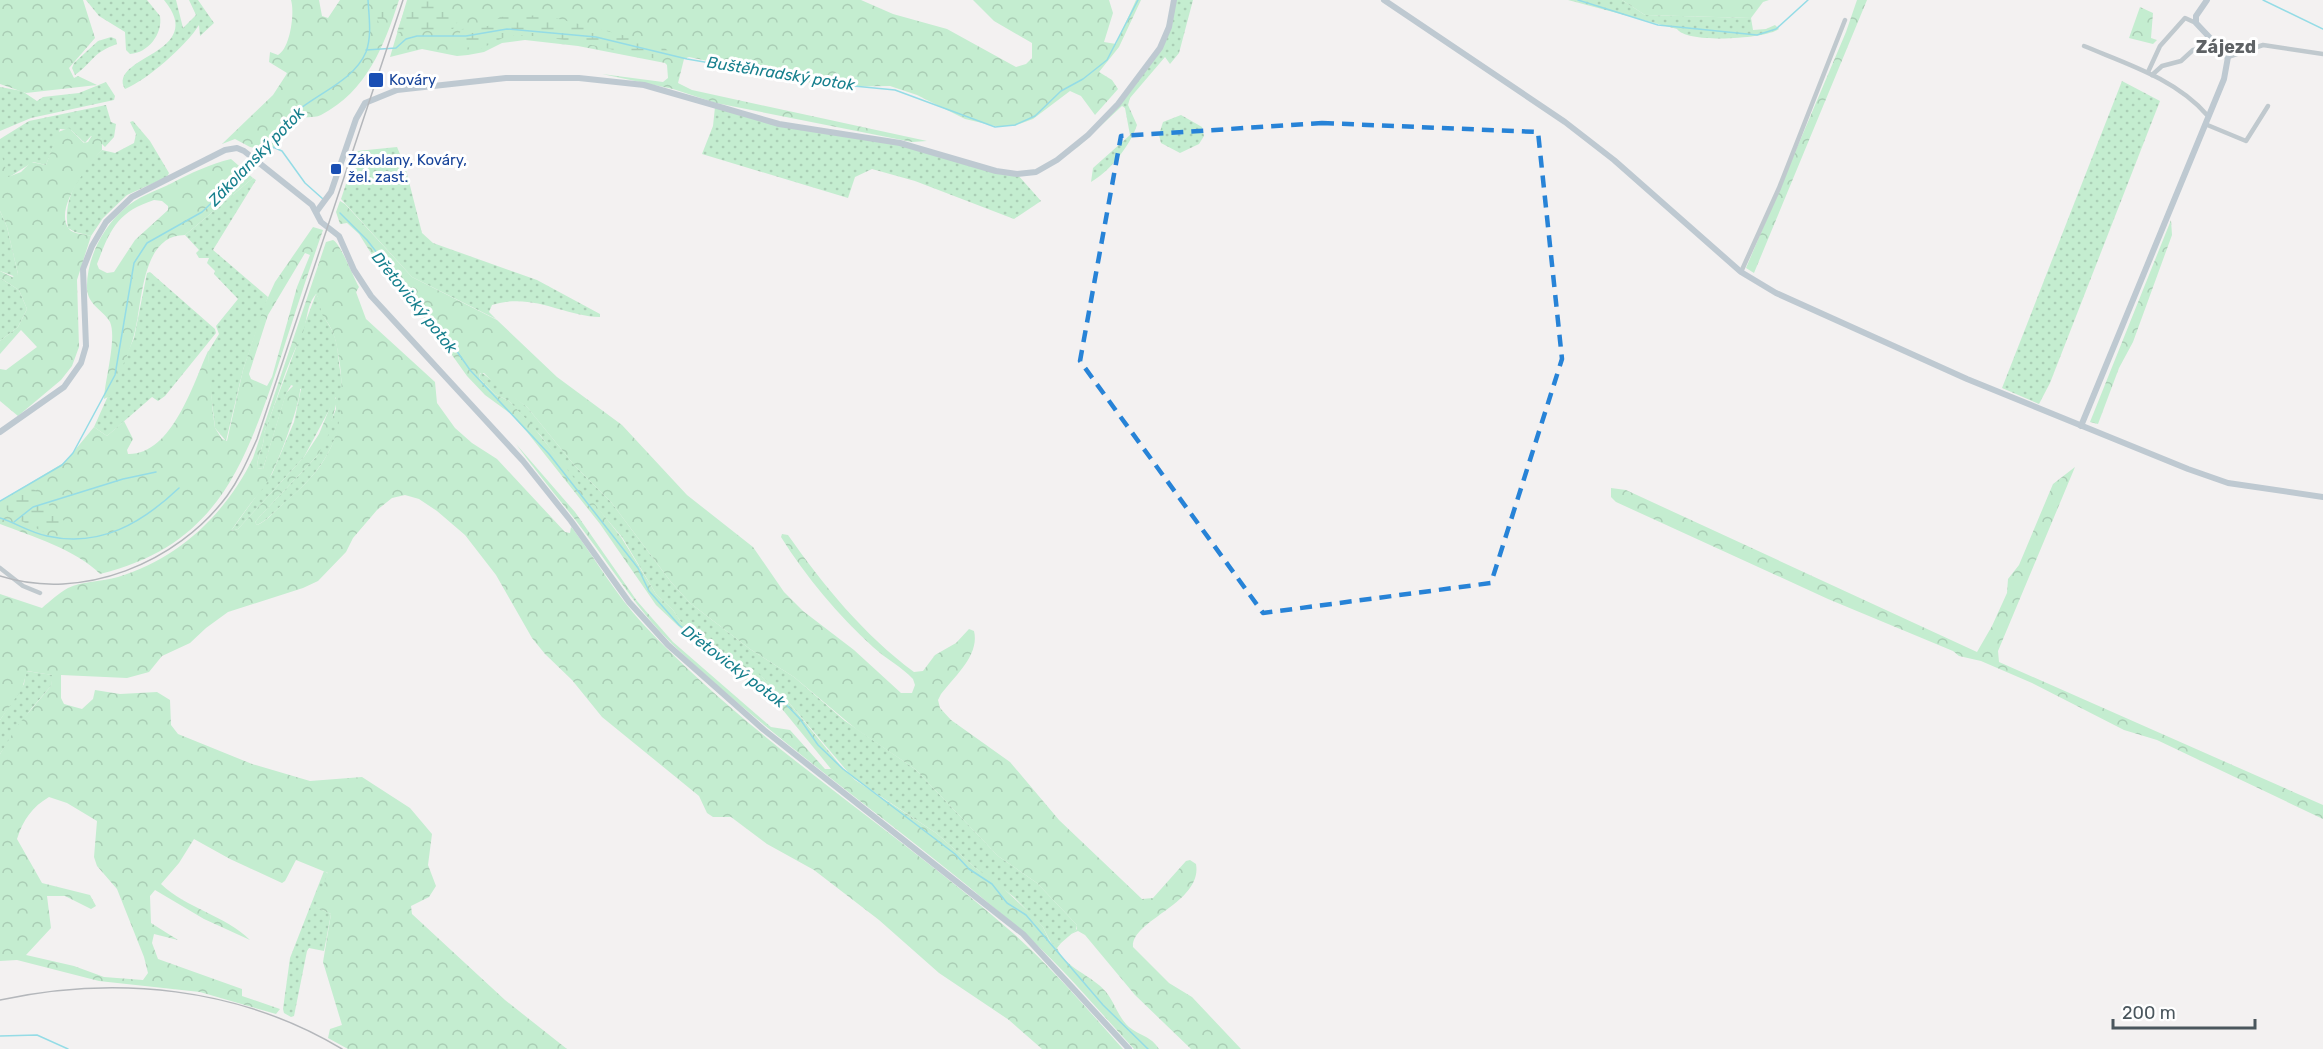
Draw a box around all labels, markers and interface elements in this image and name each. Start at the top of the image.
district label: Zájezd [2196,36,2256,58]
water label: Buštěhradský potok [706,52,857,95]
marker: Kováry [367,71,385,89]
place label: Kováry [389,71,436,89]
water label: Zákolanský potok [204,103,309,210]
place label: Zákolany, Kováry, žel. zast. [348,151,467,186]
marker: Zákolany, Kováry, žel. zast. [329,162,343,176]
water label: Dřetovický potok [368,248,462,358]
water label: Dřetovický potok [678,621,790,712]
scale bar [2113,992,2256,1030]
text: 200 m [2122,1002,2176,1024]

